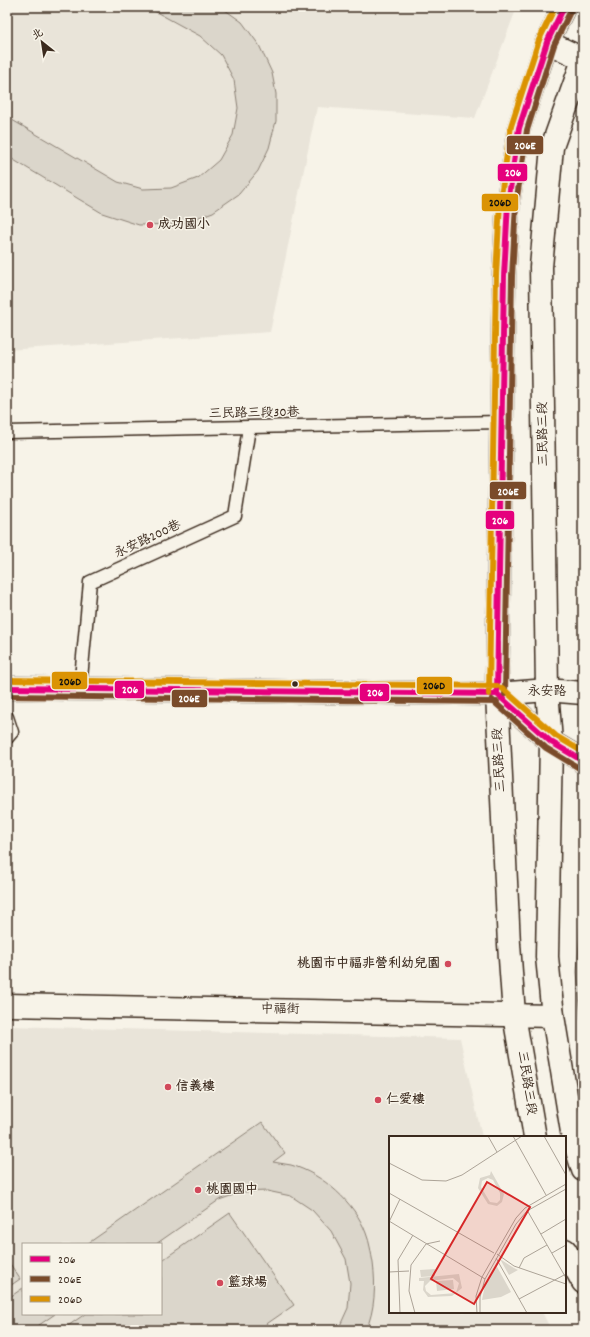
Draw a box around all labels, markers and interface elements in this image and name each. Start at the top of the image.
north arrow [22,22,62,62]
text: 北 [29,25,47,45]
line badge: 206E [506,135,544,155]
text: 206E [514,139,537,155]
line badge: 206 [497,163,528,182]
text: 206 [505,166,522,182]
line badge: 206D [481,193,519,212]
text: 206D [489,196,511,212]
place label: 成功國小 [158,216,210,235]
marker: 成功國小 [145,220,155,230]
street label: 三民路三段 [534,401,554,467]
street label: 三民路三段30巷 [208,404,300,424]
line badge: 206E [489,481,527,500]
text: 206E [497,485,520,501]
line badge: 206 [485,510,515,530]
text: 206 [492,514,509,530]
street label: 永安路200巷 [111,516,185,564]
line badge: 206D [51,671,88,690]
text: 206D [59,675,81,691]
line badge: 206D [416,676,453,695]
unlabelled marker [290,679,300,689]
text: 206D [423,679,445,695]
line badge: 206 [114,680,145,699]
text: 206 [122,683,139,699]
line badge: 206 [359,683,390,702]
street label: 永安路 [527,683,567,702]
text: 206 [367,686,384,702]
line badge: 206E [171,689,208,708]
text: 206E [178,692,201,708]
street label: 三民路三段 [489,727,511,793]
place label: 桃園市中福非營利幼兒園 [297,955,440,974]
marker: 桃園市中福非營利幼兒園 [443,959,453,969]
street label: 中福街 [260,1000,300,1020]
street label: 三民路三段 [512,1049,540,1117]
place label: 信義樓 [176,1078,215,1097]
marker: 信義樓 [163,1082,173,1092]
place label: 仁愛樓 [386,1091,425,1110]
marker: 仁愛樓 [373,1095,383,1105]
inset map [389,1136,566,1313]
place label: 桃園國中 [206,1181,258,1200]
marker: 桃園國中 [193,1185,203,1195]
legend [22,1243,162,1315]
text: 206 [58,1252,76,1269]
text: 206E [58,1272,82,1289]
place label: 籃球場 [228,1274,267,1293]
marker: 籃球場 [215,1278,225,1288]
text: 206D [58,1292,82,1309]

